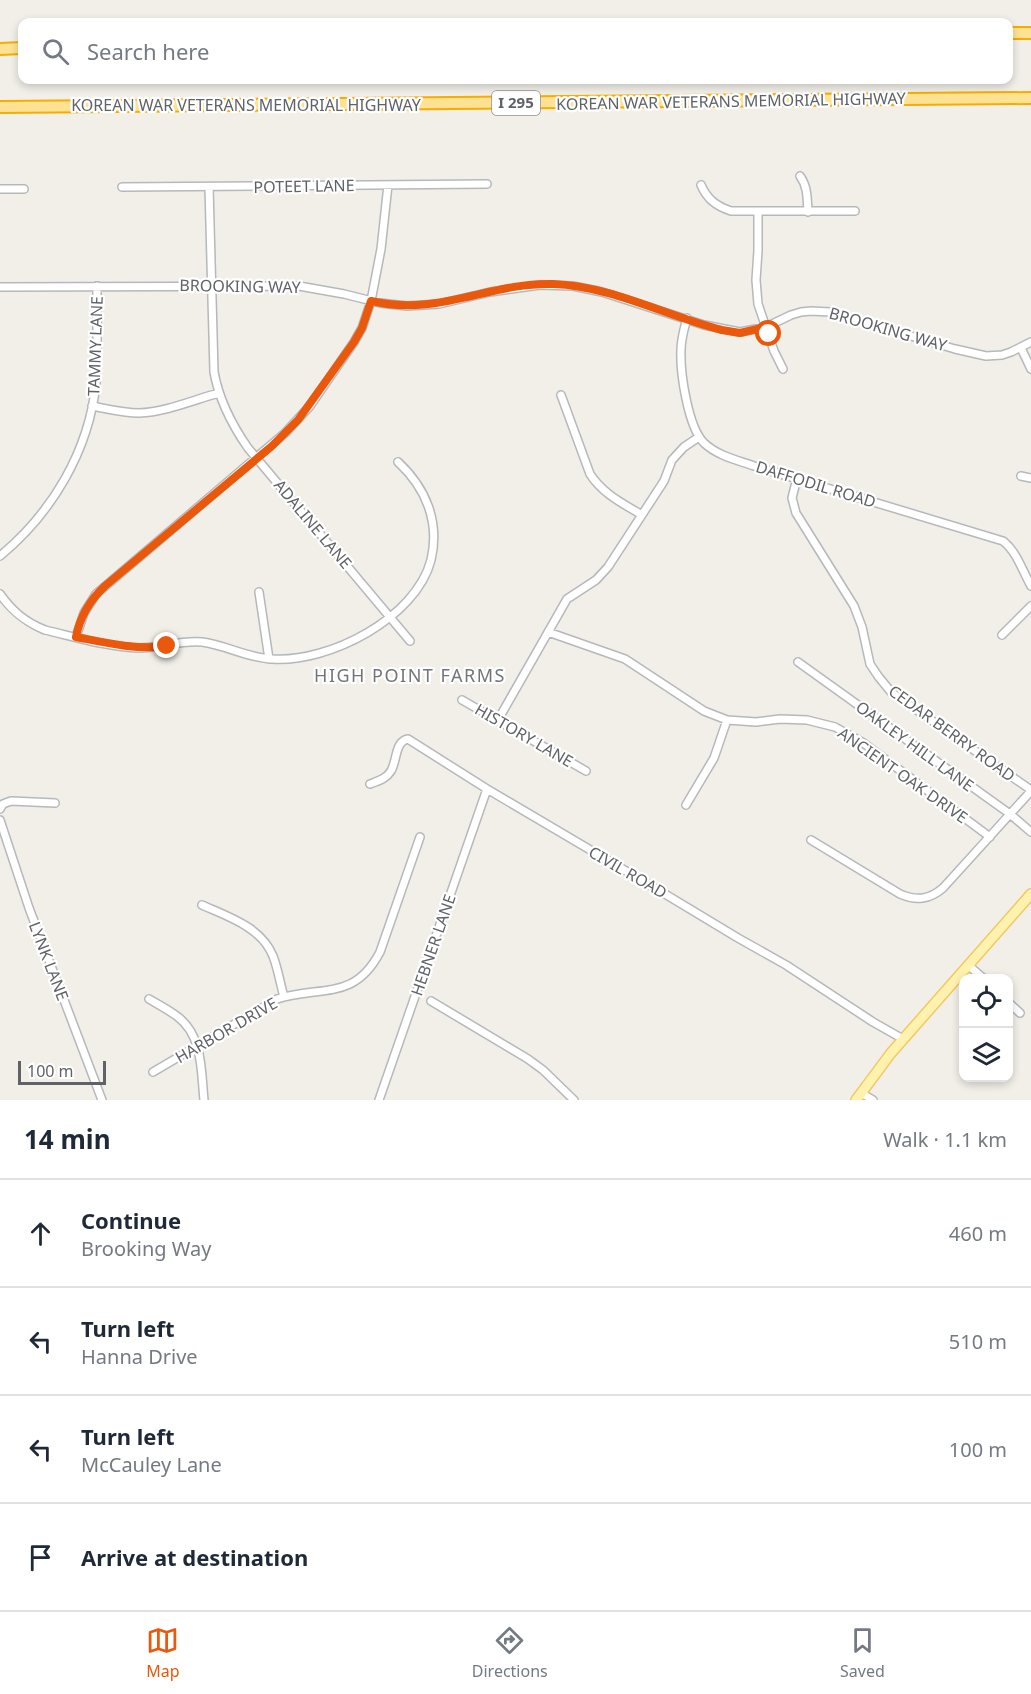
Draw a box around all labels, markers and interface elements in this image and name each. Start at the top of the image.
search box [18,18,1013,84]
icon: search [39,35,72,68]
text: Search here [87,36,209,66]
street label: KOREAN WAR VETERANS MEMORIAL HIGHWAY [556,87,907,115]
road number: I 295 [492,91,540,115]
street label: KOREAN WAR VETERANS MEMORIAL HIGHWAY [71,94,422,116]
street label: POTEET LANE [253,174,355,198]
street label: BROOKING WAY [179,274,302,298]
street label: TAMMY LANE [82,296,108,396]
street label: BROOKING WAY [827,302,950,357]
route start [755,320,781,346]
street label: DAFFODIL ROAD [753,455,879,513]
street label: ADALINE LANE [269,475,357,573]
route end [153,632,179,658]
district label: HIGH POINT FARMS [314,663,506,687]
street label: CEDAR BERRY ROAD [884,680,1020,786]
street label: OAKLEY HILL LANE [852,696,978,796]
street label: HISTORY LANE [471,698,577,772]
street label: ANCIENT OAK DRIVE [834,722,972,828]
street label: CIVIL ROAD [585,841,671,903]
street label: HEBNER LANE [405,891,461,999]
street label: LYNK LANE [24,918,74,1004]
map controls [959,974,1013,1082]
button: locate [959,974,1013,1028]
street label: HARBOR DRIVE [171,992,281,1068]
button: layers [959,1028,1013,1082]
scale bar [18,1058,106,1086]
text: 100 m [27,1060,74,1082]
text: 14 min [24,1121,111,1157]
text: Walk · 1.1 km [883,1126,1007,1153]
text: Continue [81,1205,181,1235]
icon: ahead [24,1217,57,1250]
text: 460 m [949,1220,1007,1247]
text: Brooking Way [81,1235,211,1262]
text: Turn left [81,1313,175,1343]
icon: left [24,1325,57,1358]
text: 510 m [949,1328,1007,1355]
text: Hanna Drive [81,1343,198,1370]
text: Turn left [81,1421,175,1451]
icon: left [24,1433,57,1466]
text: 100 m [949,1436,1007,1463]
text: McCauley Lane [81,1451,222,1478]
icon: arrive [24,1541,57,1574]
text: Arrive at destination [81,1542,308,1572]
tab: Map [146,1624,179,1682]
tab: Directions [472,1624,548,1682]
tab: Saved [840,1624,885,1682]

